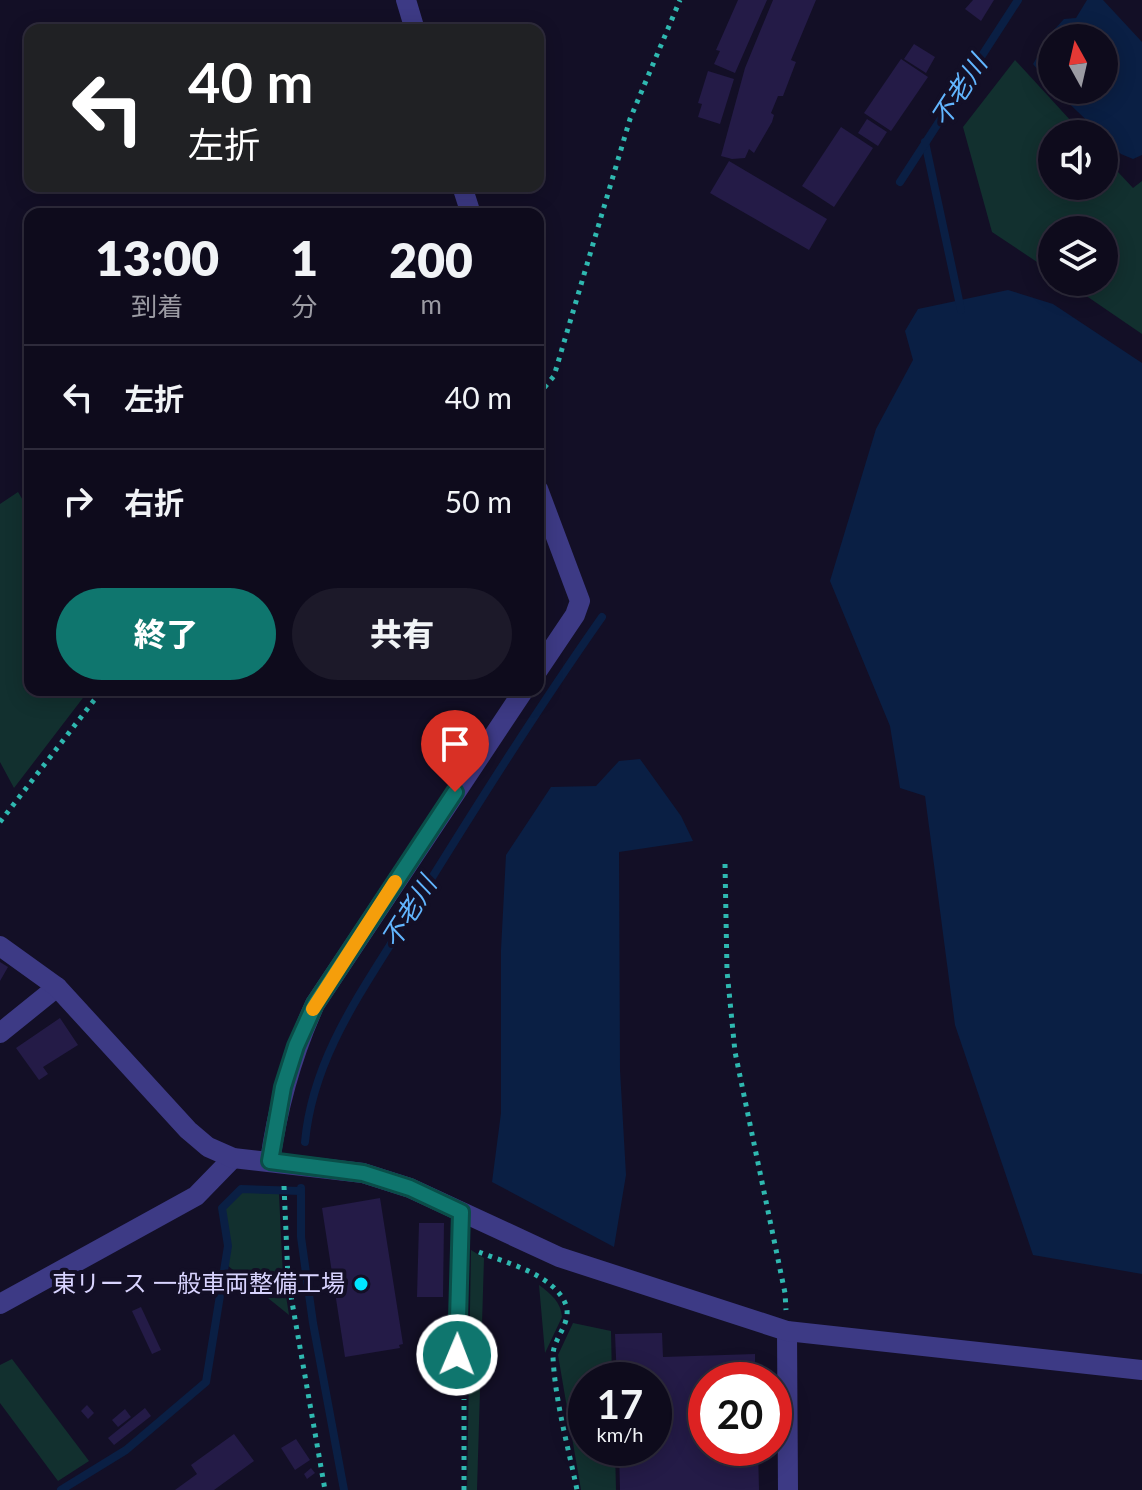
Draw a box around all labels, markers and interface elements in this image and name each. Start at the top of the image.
north arrow [1038,24,1118,104]
map controls [1038,24,1118,296]
water label: 不老川 [923,47,994,132]
text: 40 m [188,48,313,115]
icon: left [56,56,160,160]
button: sound [1038,120,1118,200]
text: 左折 [188,122,260,166]
button: layers [1038,216,1118,296]
text: 13:00 [95,229,219,286]
text: 1 [290,229,318,286]
text: 200 [389,231,473,288]
text: m [420,288,442,320]
text: 到着 [131,290,183,322]
text: 分 [291,290,317,322]
icon: left [56,375,100,419]
text: 40 m [445,379,512,415]
text: 左折 [124,380,184,416]
icon: right [56,479,100,523]
text: 50 m [445,483,512,519]
text: 右折 [124,484,184,520]
button: 終了 [56,588,276,680]
button: 共有 [292,588,512,680]
pin [421,710,489,792]
icon: arrive [433,722,477,766]
water label: 不老川 [374,867,444,953]
place label: 東リース 一般車両整備工場 [52,1268,345,1297]
marker: 東リース 一般車両整備工場 [352,1275,370,1293]
position arrow [415,1313,499,1397]
speed limit sign: 20 [688,1362,792,1466]
text: 17 [597,1380,643,1428]
text: km/h [597,1422,643,1446]

